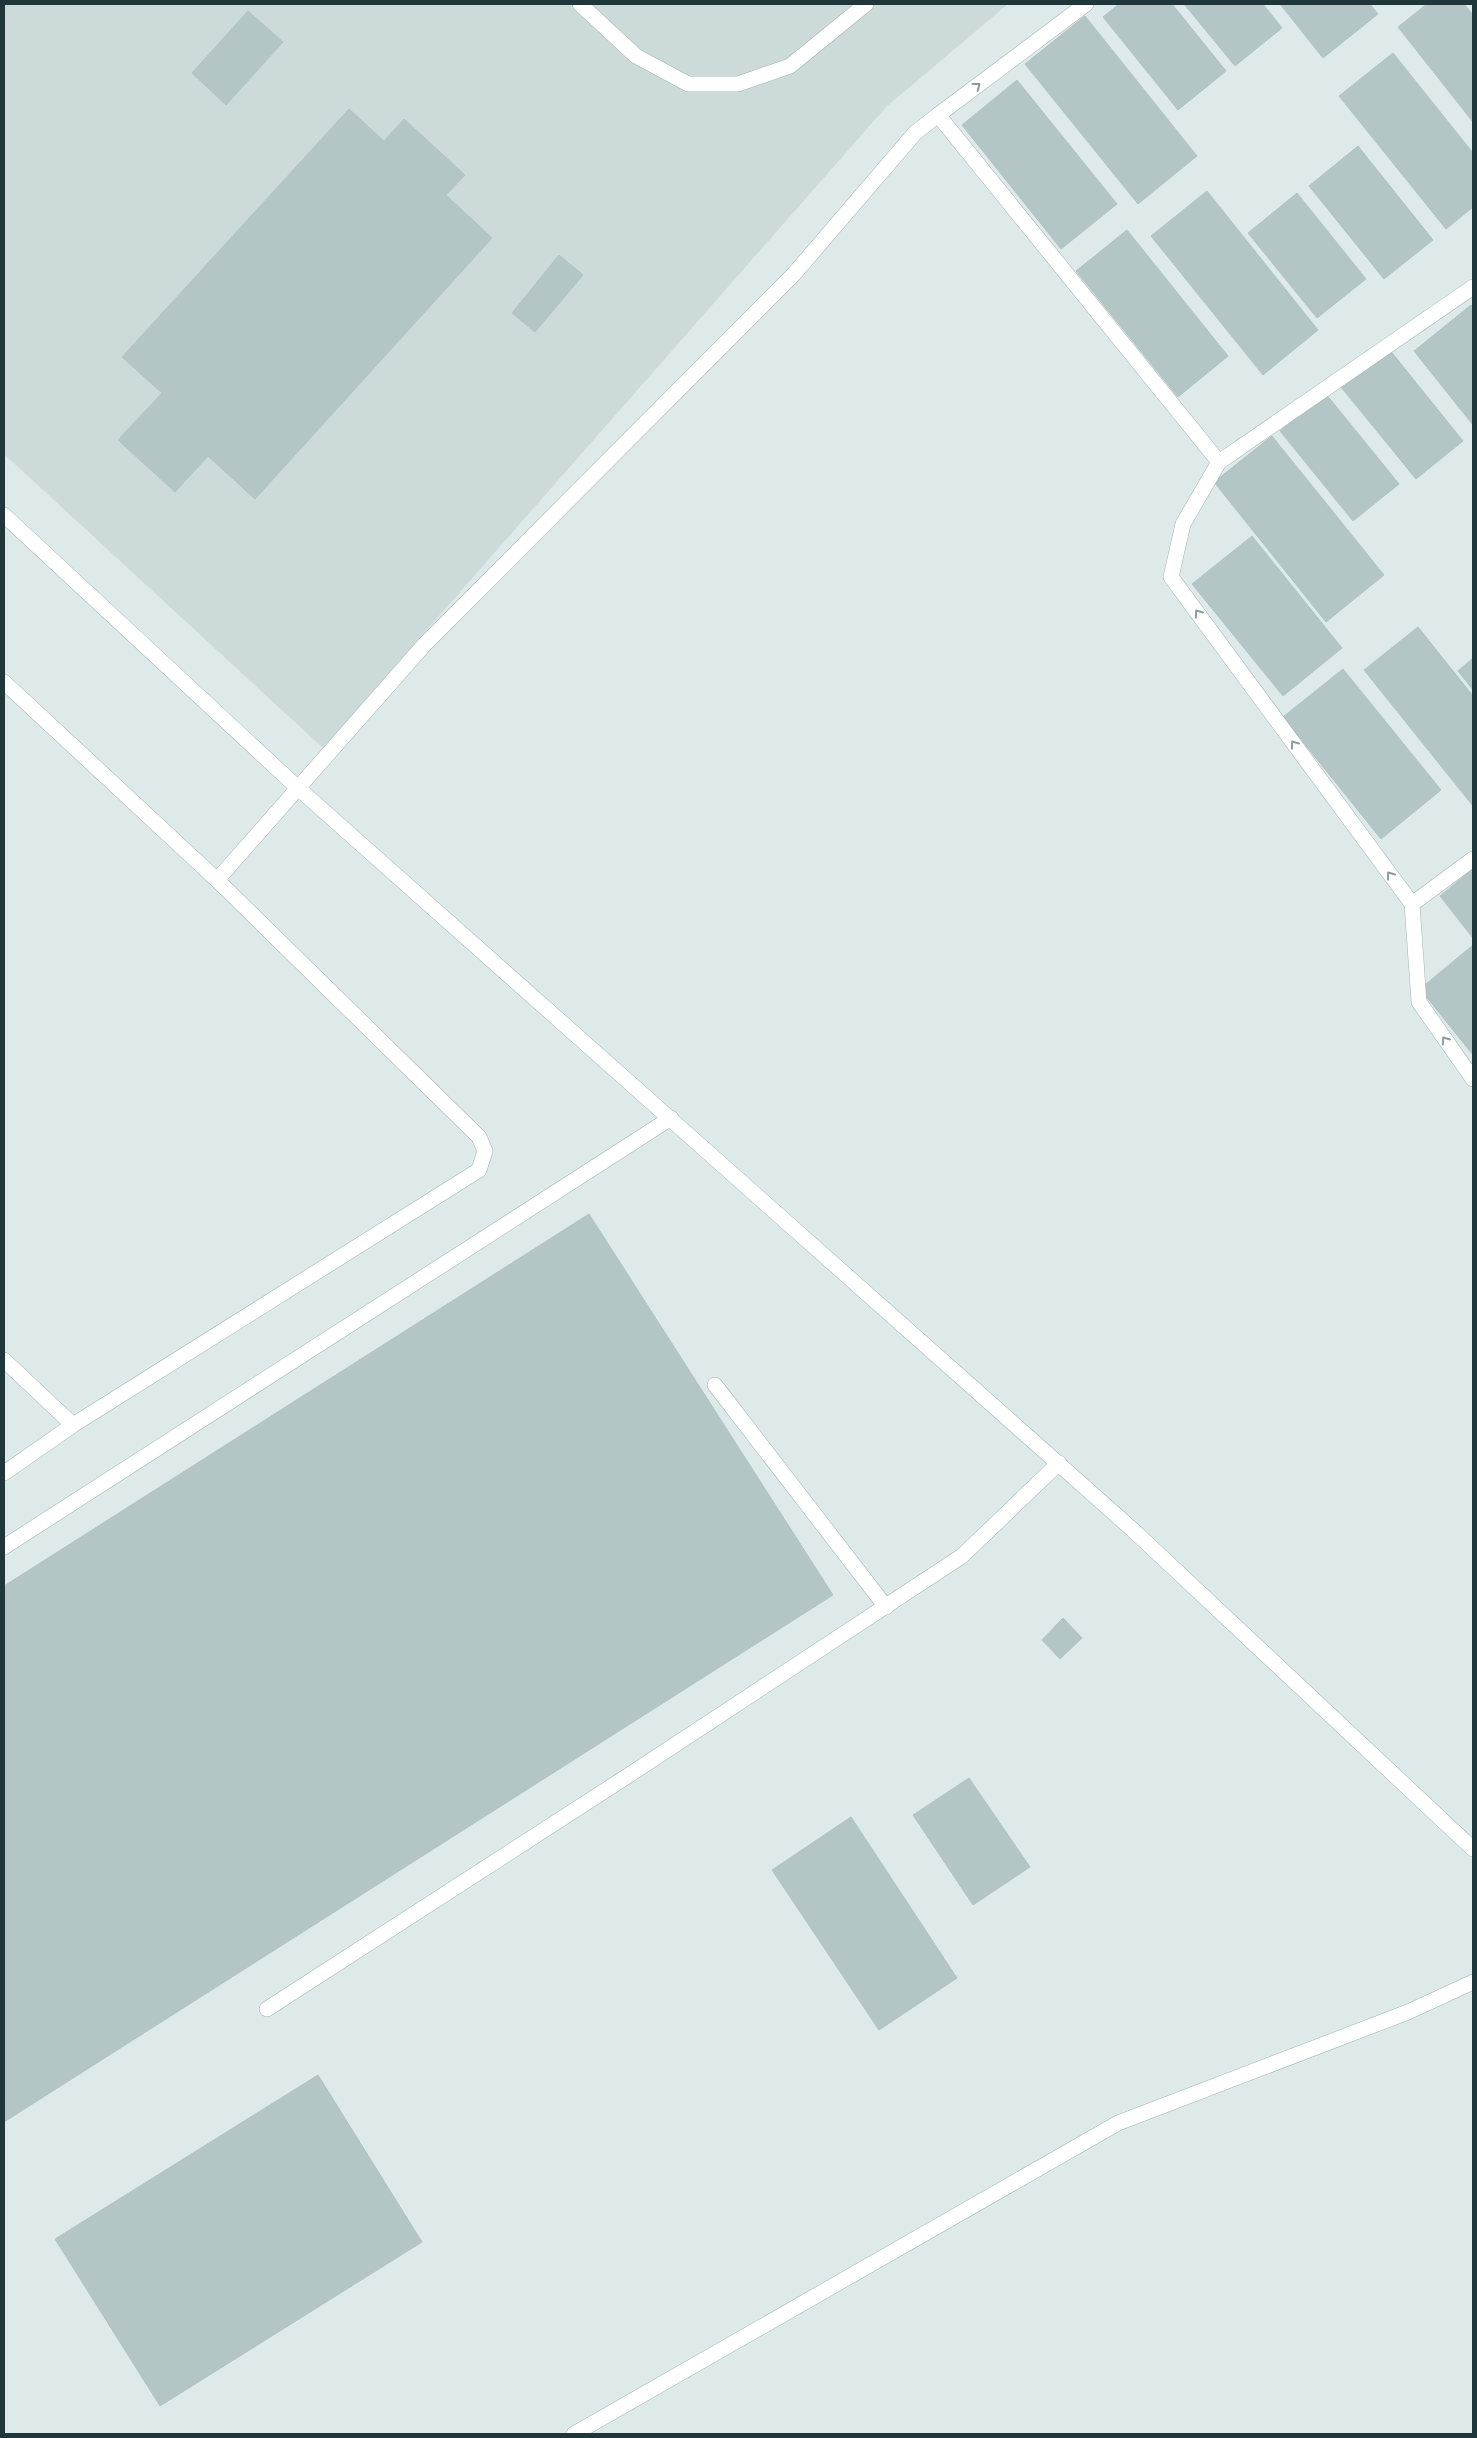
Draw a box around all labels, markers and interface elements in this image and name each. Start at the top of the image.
one-way arrow [971,83,981,92]
one-way arrow [1195,609,1204,619]
one-way arrow [1291,740,1300,750]
one-way arrow [1387,871,1396,881]
one-way arrow [1442,1036,1451,1045]

